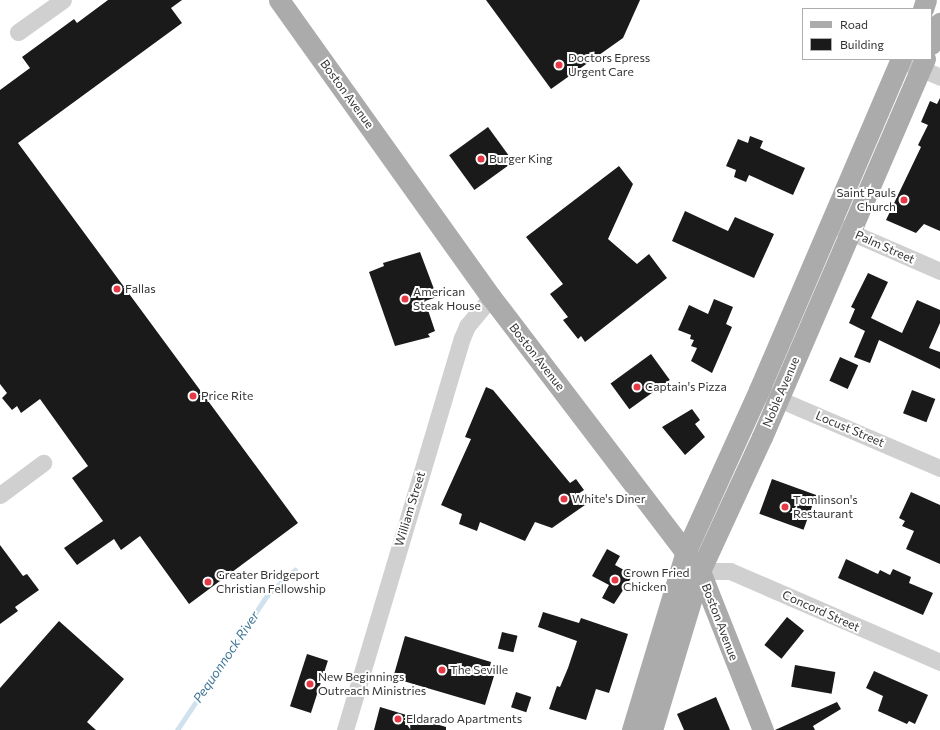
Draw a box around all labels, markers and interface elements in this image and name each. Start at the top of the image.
legend [802,8,932,60]
text: Road [840,17,868,31]
text: Building [840,37,884,51]
place label: Doctors Epress Urgent Care [568,51,650,79]
street label: Boston Avenue [317,57,377,131]
marker: Doctors Epress Urgent Care [553,59,565,71]
place label: Burger King [489,152,553,166]
marker: Burger King [476,154,486,164]
place label: Saint Pauls Church [836,186,896,214]
marker: Saint Pauls Church [899,195,909,205]
street label: Palm Street [853,228,917,266]
place label: Fallas [125,282,156,296]
marker: Fallas [112,284,122,294]
place label: American Steak House [413,285,481,313]
marker: American Steak House [400,294,410,304]
street label: Boston Avenue [506,320,568,394]
street label: Noble Avenue [760,355,802,429]
place label: Captain's Pizza [645,380,727,394]
marker: Captain's Pizza [632,382,642,392]
place label: Price Rite [201,389,253,403]
marker: Price Rite [188,391,198,401]
street label: Locust Street [813,408,887,450]
street label: William Street [392,470,428,548]
place label: White's Diner [572,492,645,506]
place label: Tomlinson's Restaurant [793,493,858,521]
marker: White's Diner [559,494,569,504]
marker: Tomlinson's Restaurant [780,502,790,512]
place label: Crown Fried Chicken [623,566,689,594]
place label: Greater Bridgeport Christian Fellowship [216,568,326,596]
marker: Crown Fried Chicken [610,575,620,585]
marker: Greater Bridgeport Christian Fellowship [203,577,213,587]
street label: Boston Avenue [699,581,741,663]
street label: Concord Street [780,588,862,634]
water label: Pequonnock River [190,608,262,706]
place label: The Seville [450,663,508,677]
marker: The Seville [437,665,447,675]
place label: New Beginnings Outreach Ministries [318,670,426,698]
marker: New Beginnings Outreach Ministries [305,679,315,689]
place label: Eldarado Apartments [406,712,522,726]
marker: Eldarado Apartments [393,714,403,724]

